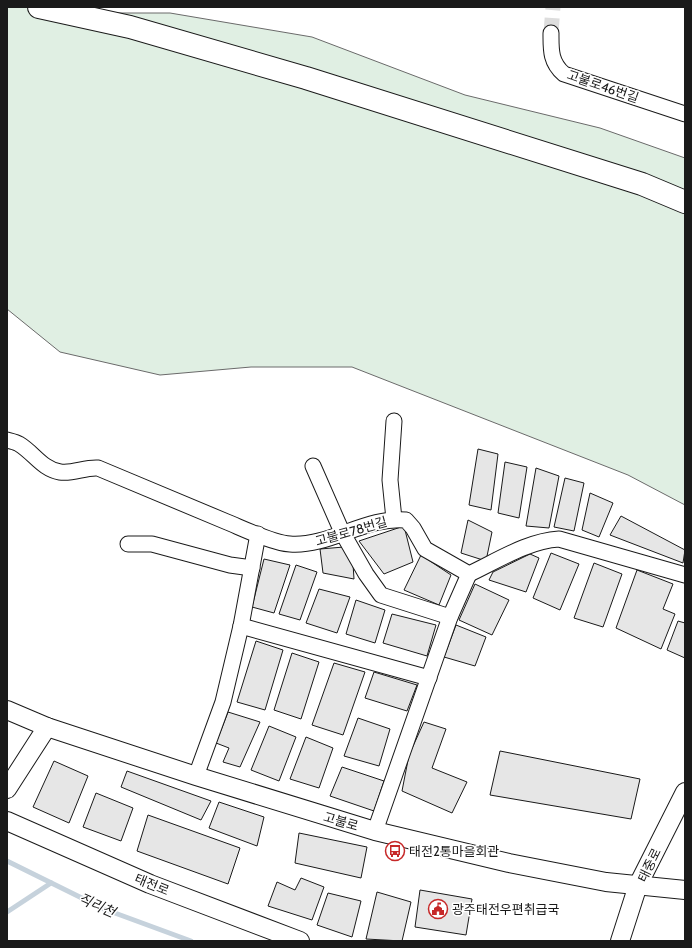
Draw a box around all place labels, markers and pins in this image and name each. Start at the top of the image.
bus stop icon: 태전2통마을회관 [384,840,406,862]
place label: 태전2통마을회관 [409,843,500,859]
public building icon: 광주태전우편취급국 [427,898,449,920]
place label: 광주태전우편취급국 [452,901,560,917]

